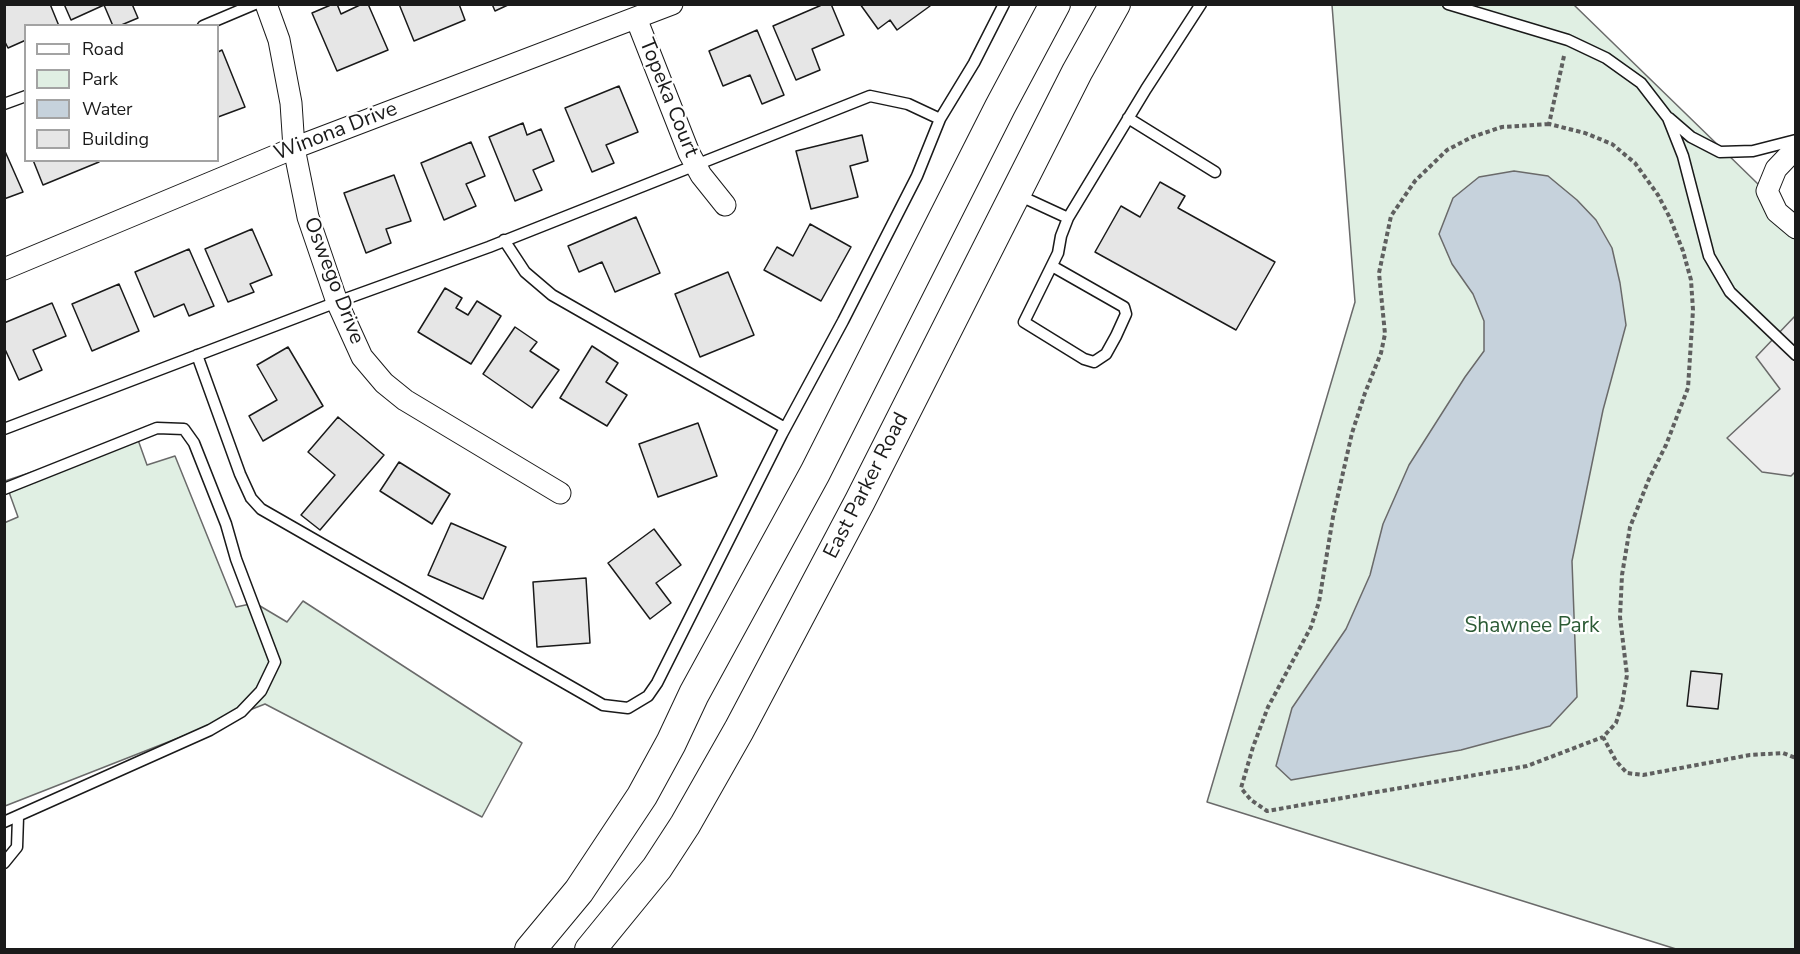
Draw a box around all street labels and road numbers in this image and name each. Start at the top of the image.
street label: Topeka Court [633,35,703,161]
street label: Winona Drive [271,97,401,167]
street label: Oswego Drive [297,214,369,348]
street label: East Parker Road [819,409,915,563]

